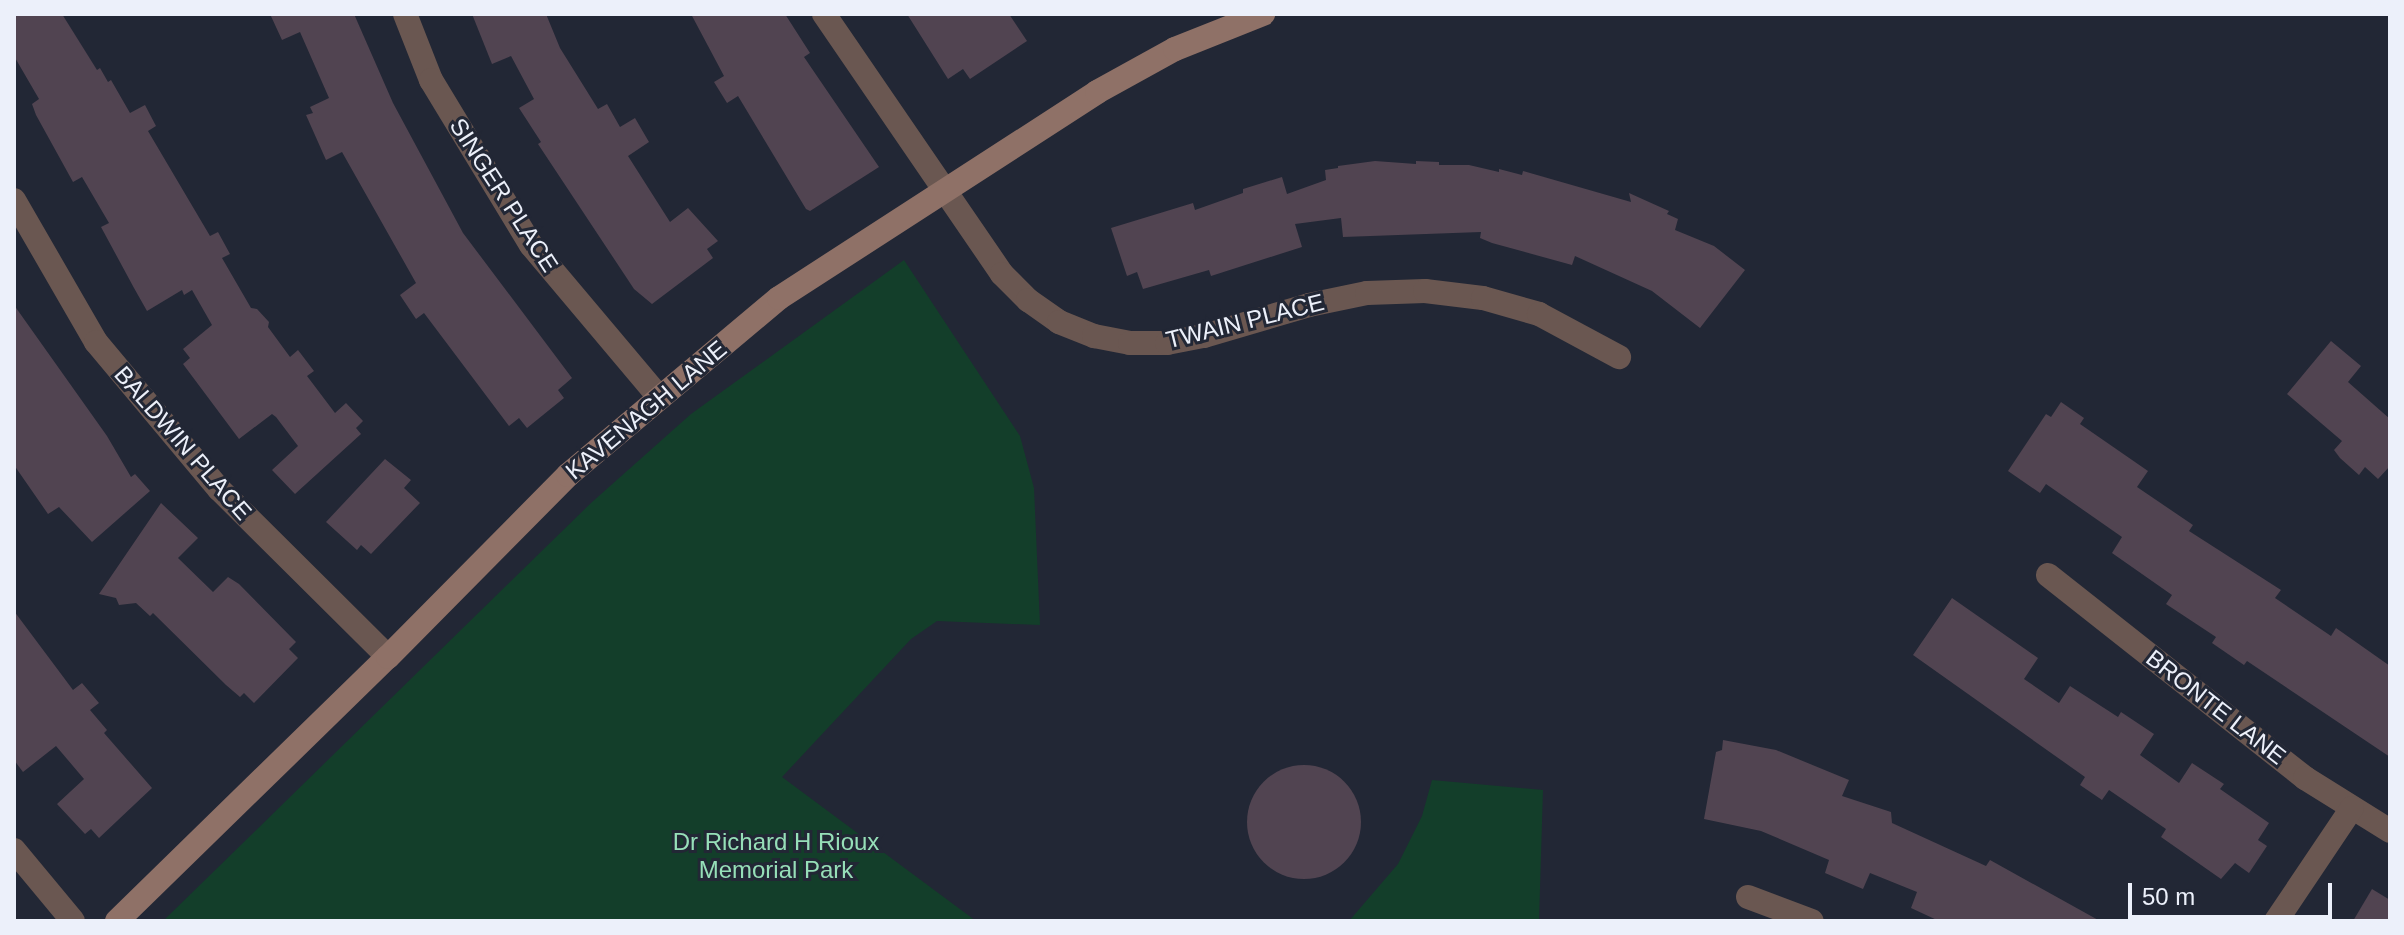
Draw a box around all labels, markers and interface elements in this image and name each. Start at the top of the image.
street label: SINGER PLACE [444,113,564,277]
street label: TWAIN PLACE [1163,287,1327,355]
street label: KAVENAGH LANE [560,334,732,486]
street label: BALDWIN PLACE [108,360,258,526]
street label: BRONTE LANE [2140,644,2292,770]
park label: Dr Richard H Rioux Memorial Park [673,828,879,884]
scale bar [2132,867,2336,917]
text: 50 m [2142,883,2195,910]

